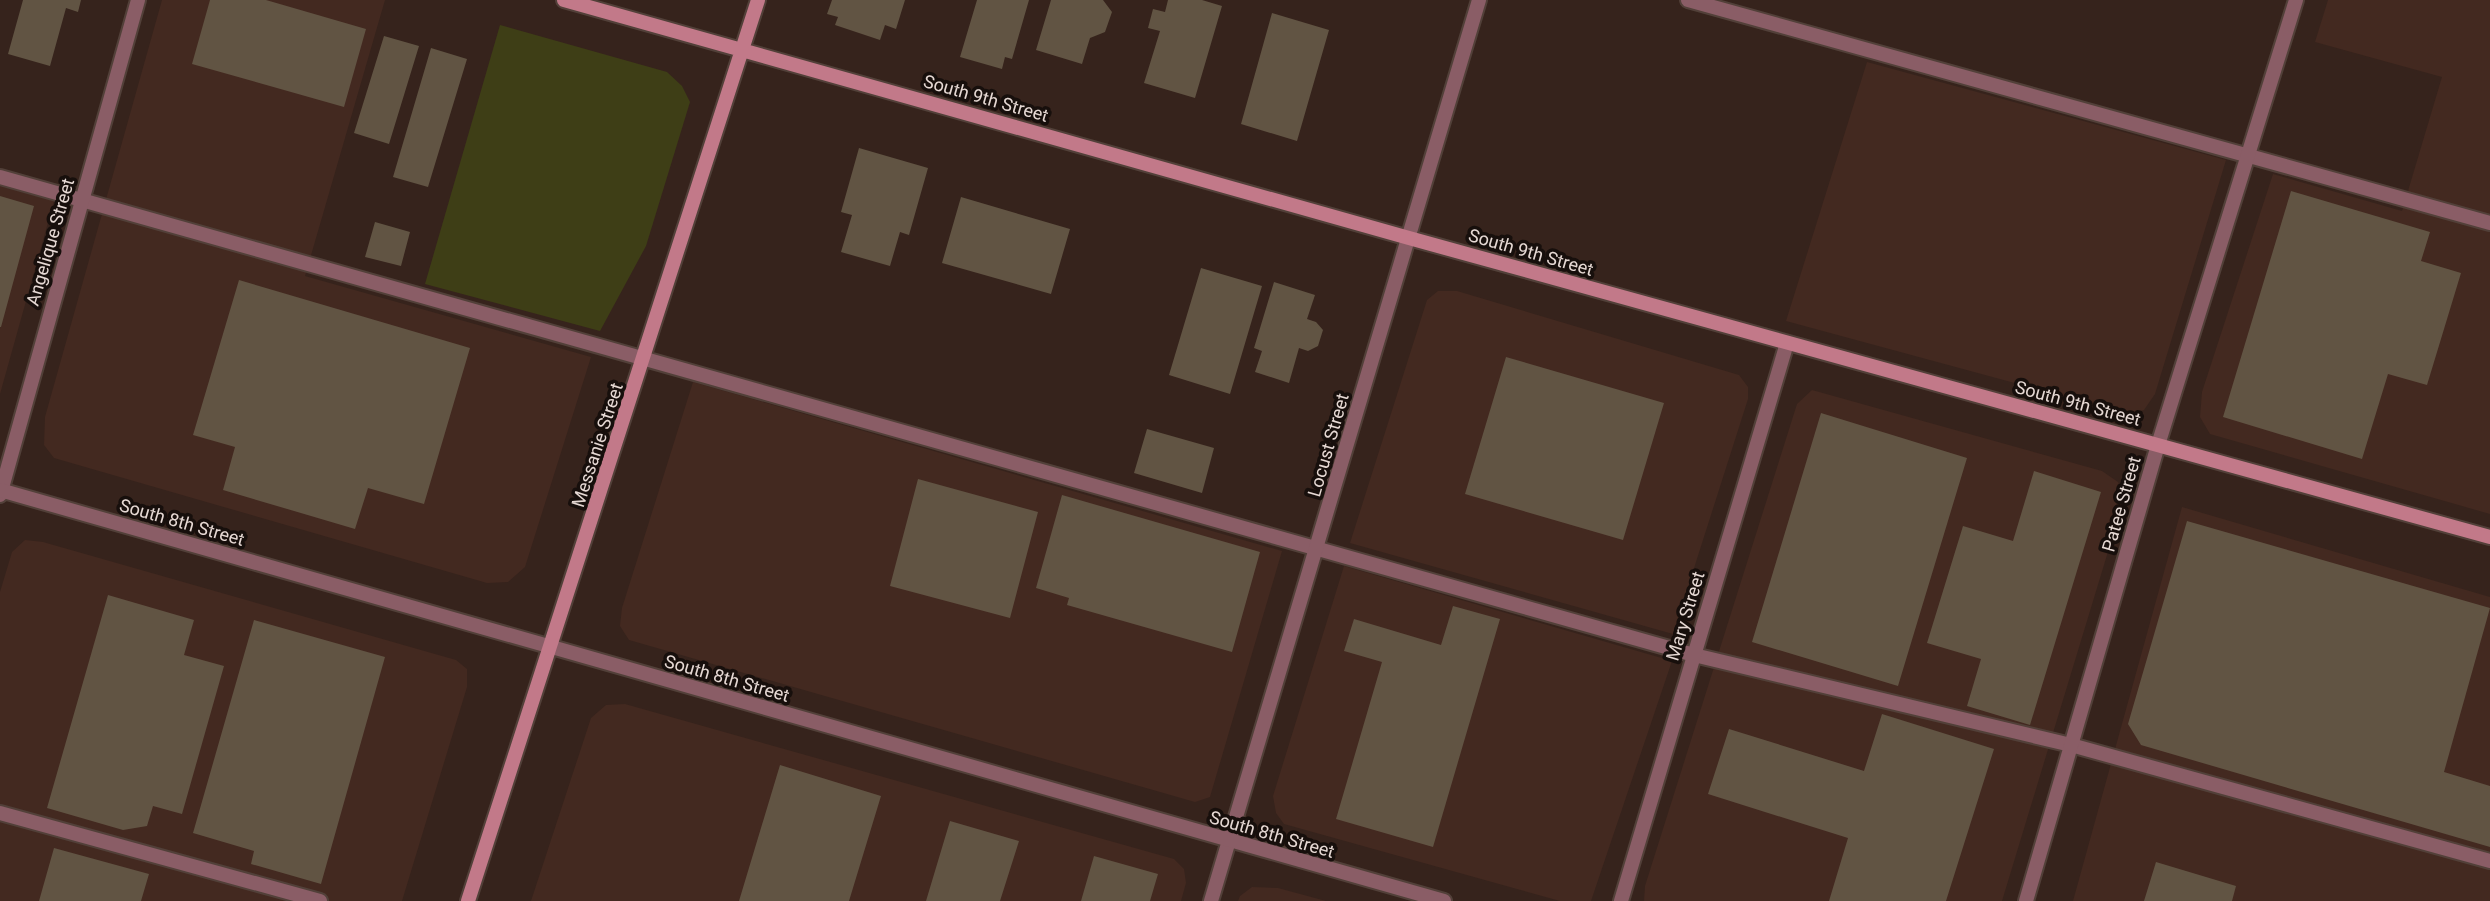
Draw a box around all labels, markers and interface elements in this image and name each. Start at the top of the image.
street label: South 9th Street [921,70,1051,126]
street label: Angelique Street [22,176,78,308]
street label: South 9th Street [1466,224,1596,280]
street label: South 9th Street [2013,376,2143,430]
street label: Messanie Street [567,380,627,510]
street label: Locust Street [1303,391,1353,499]
street label: Patee Street [2097,454,2145,554]
street label: South 8th Street [117,494,247,550]
street label: Mary Street [1661,569,1709,663]
street label: South 8th Street [662,650,792,706]
street label: South 8th Street [1207,806,1337,862]

